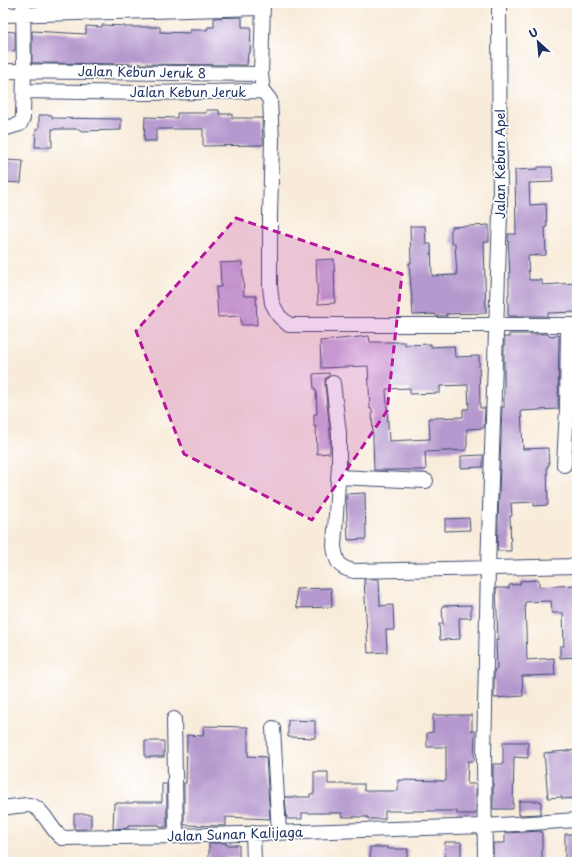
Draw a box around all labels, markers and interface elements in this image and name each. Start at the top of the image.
north arrow [518,22,558,62]
text: U [526,23,541,42]
street label: Jalan Kebun Jeruk 8 [78,61,206,82]
street label: Jalan Kebun Jeruk [130,82,246,101]
street label: Jalan Kebun Apel [490,109,509,219]
street label: Jalan Sunan Kalijaga [167,822,304,845]

